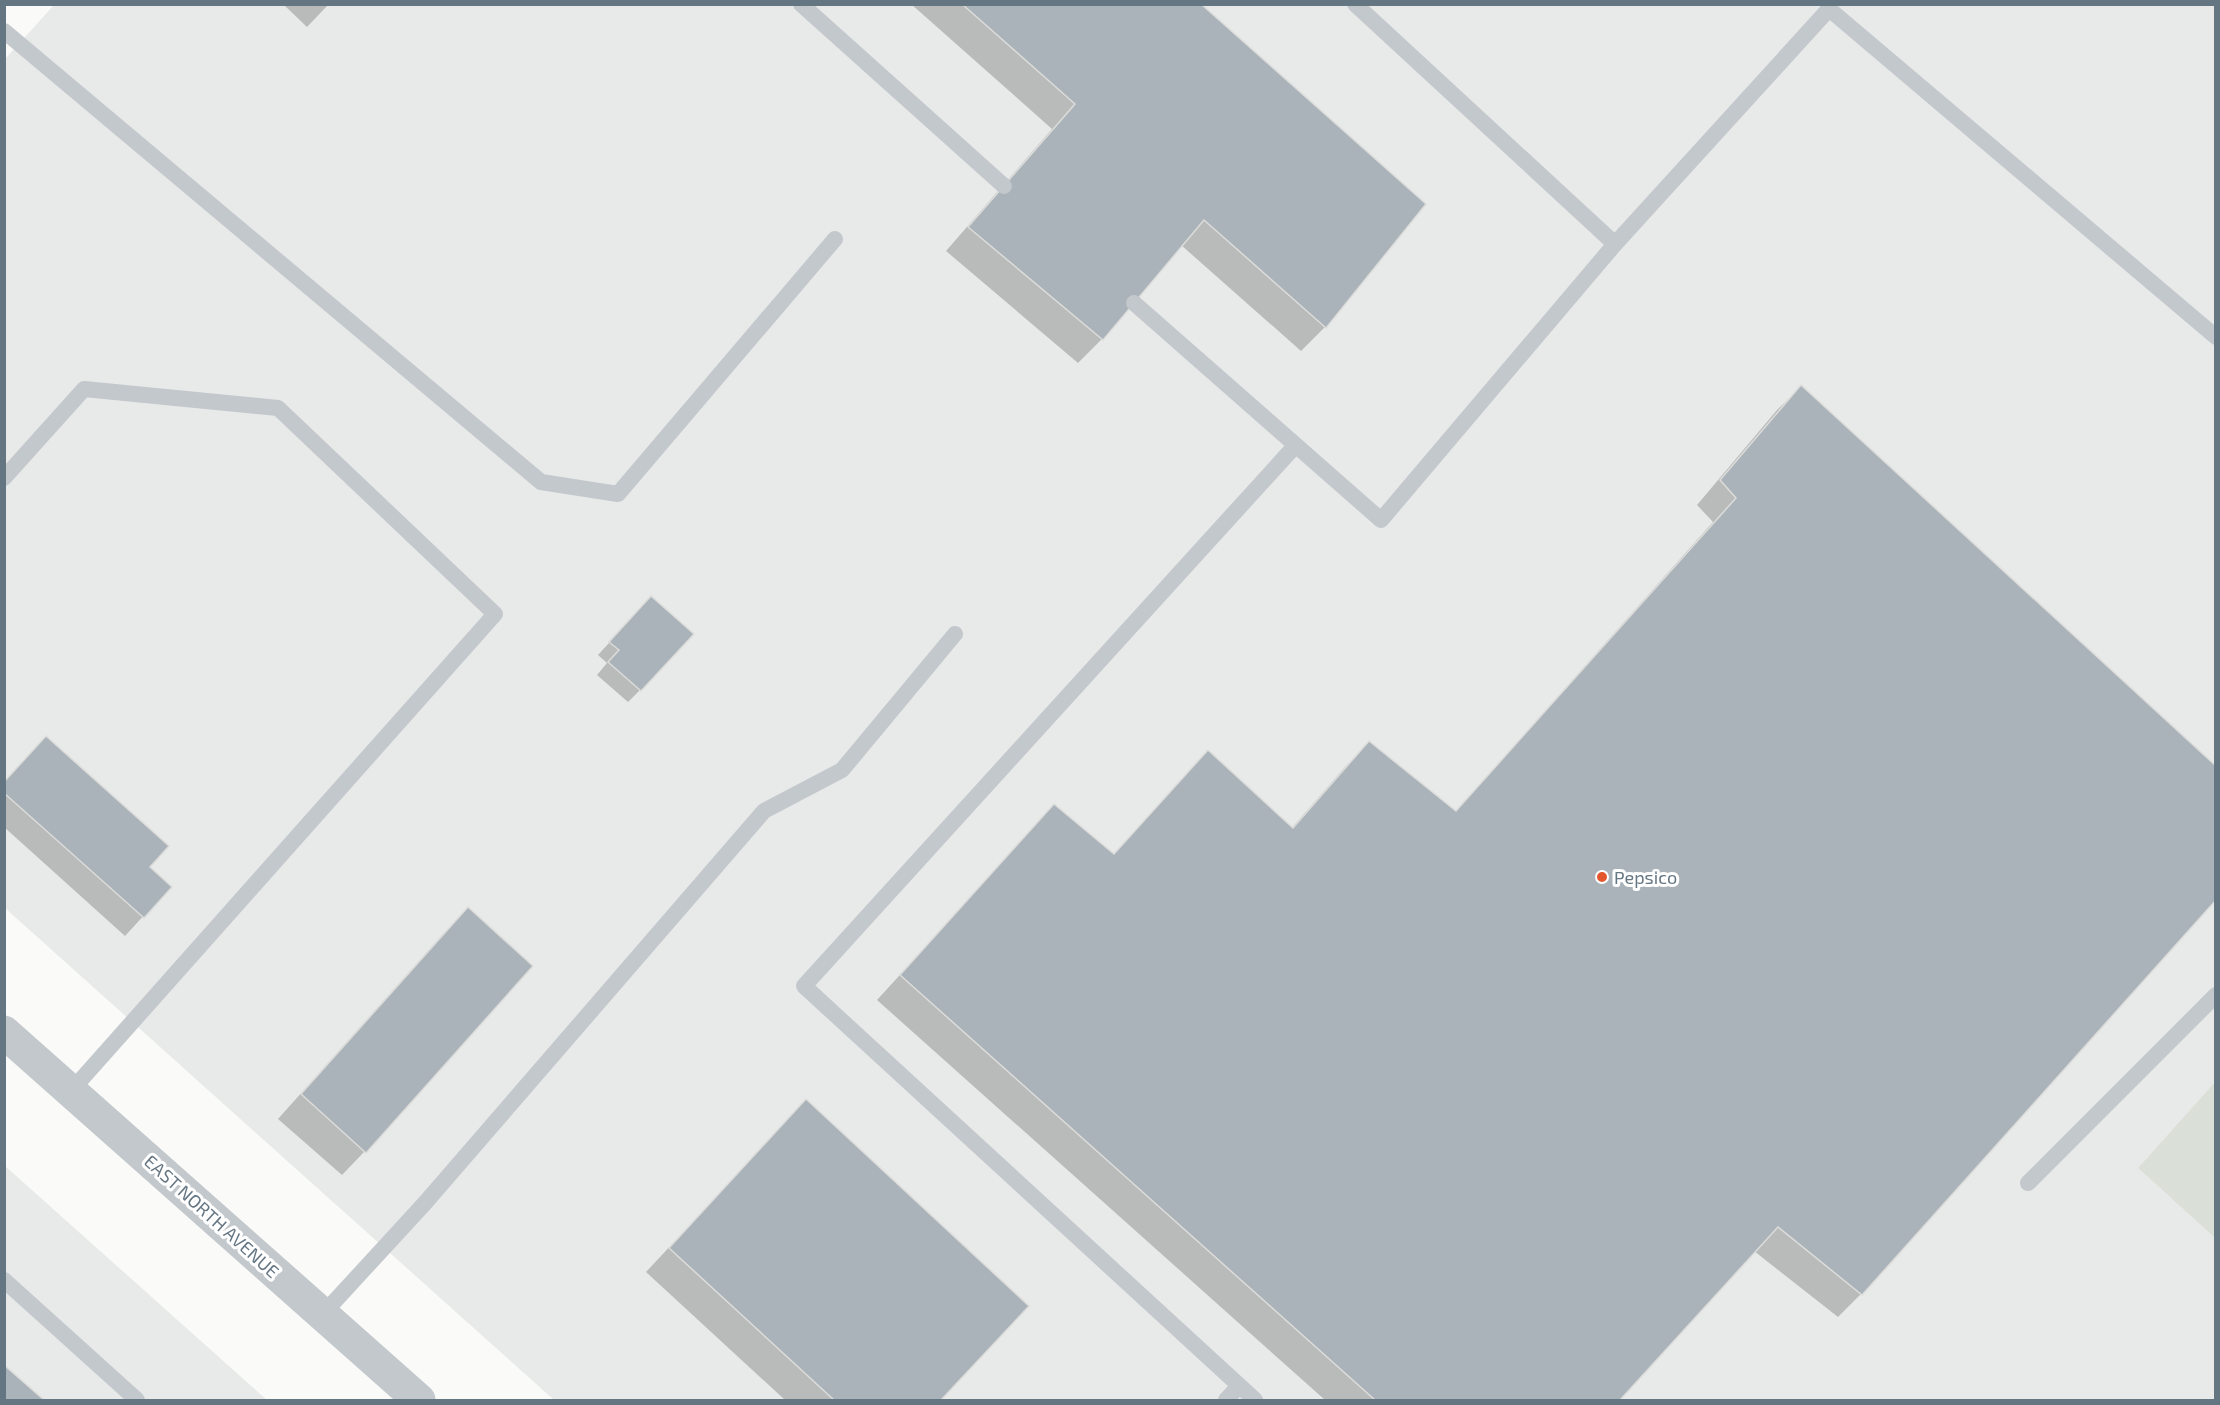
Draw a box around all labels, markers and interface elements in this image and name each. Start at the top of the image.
place label: Pepsico [1614,866,1677,888]
marker: Pepsico [1595,870,1609,884]
street label: EAST NORTH AVENUE [140,1150,284,1282]

